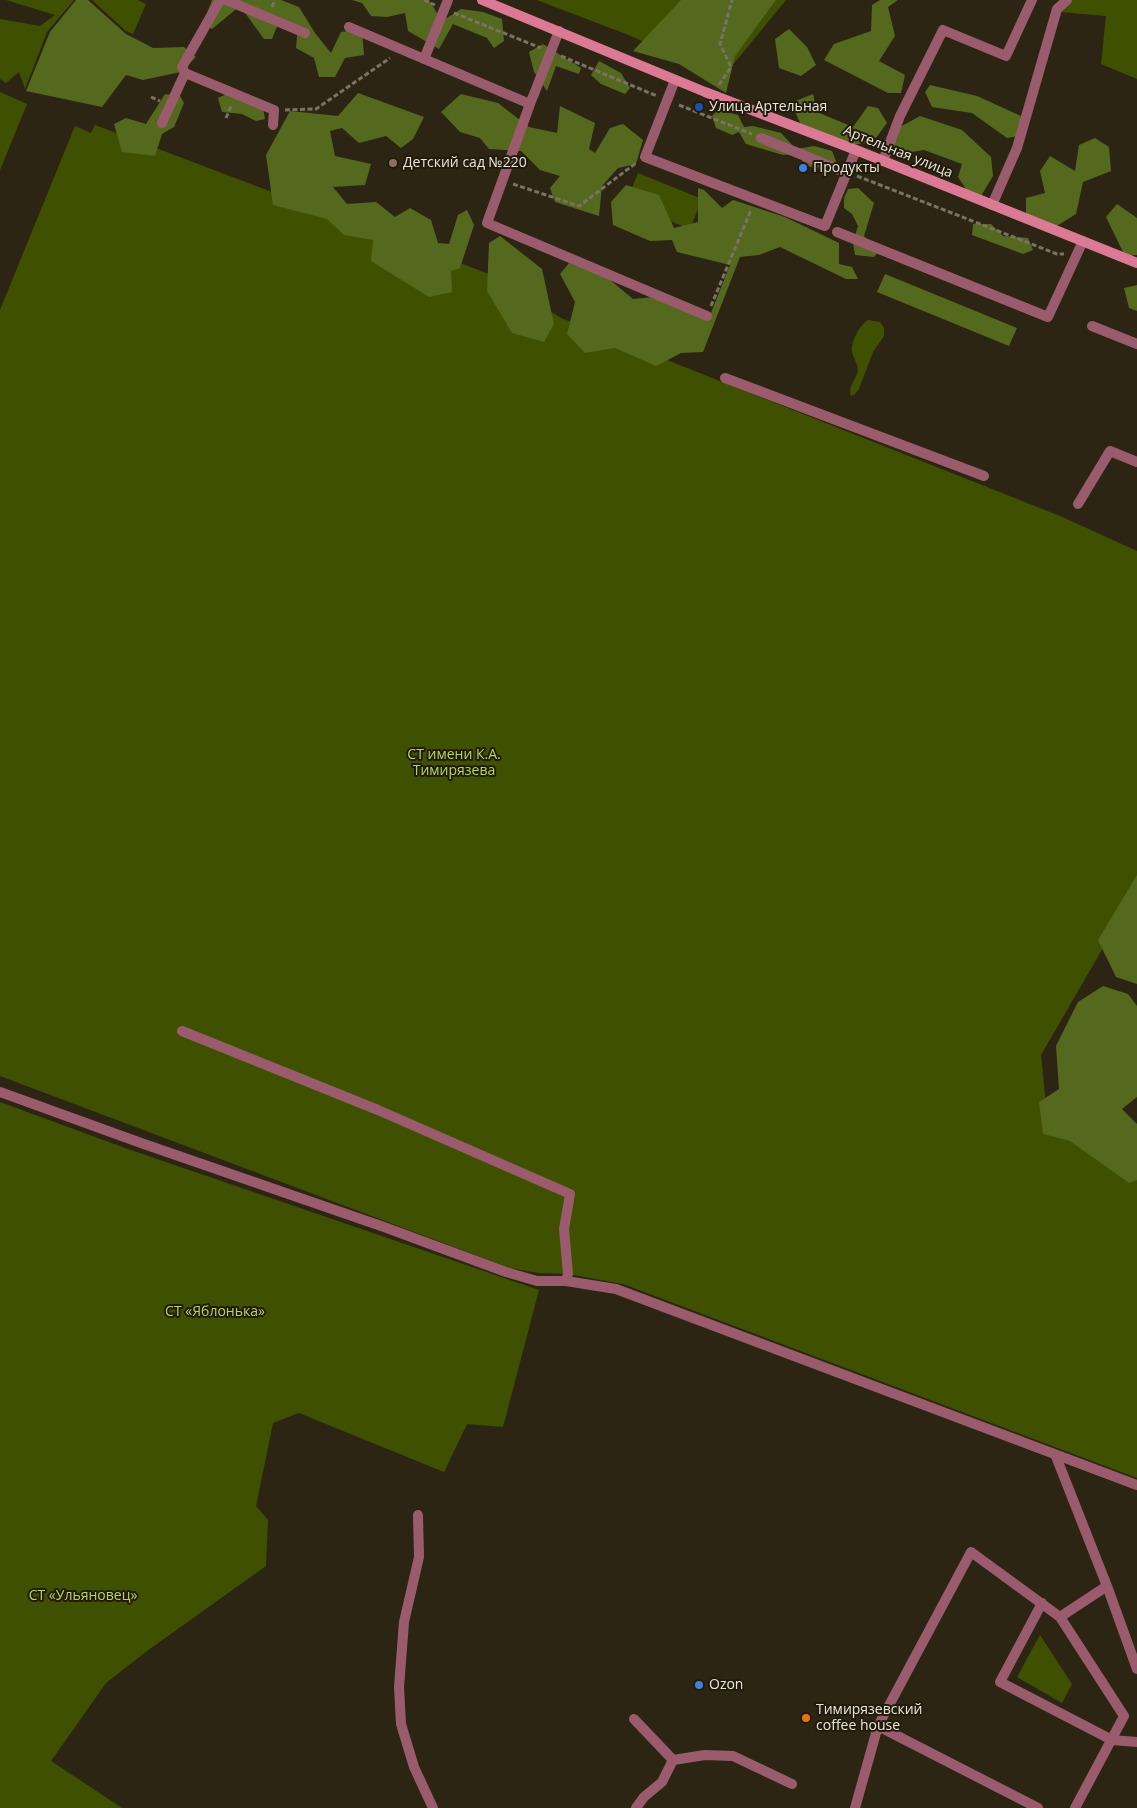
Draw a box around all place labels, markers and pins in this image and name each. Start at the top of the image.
place label: Улица Артельная [709,99,827,115]
marker: Улица Артельная [693,101,705,113]
place label: Детский сад №220 [403,155,527,171]
marker: Детский сад №220 [387,157,399,169]
place label: Продукты [813,160,880,176]
marker: Продукты [797,162,809,174]
place label: Ozon [709,1677,743,1693]
marker: Ozon [693,1679,705,1691]
place label: Тимирязевский coffee house [816,1702,923,1734]
marker: Тимирязевский coffee house [800,1712,812,1724]

